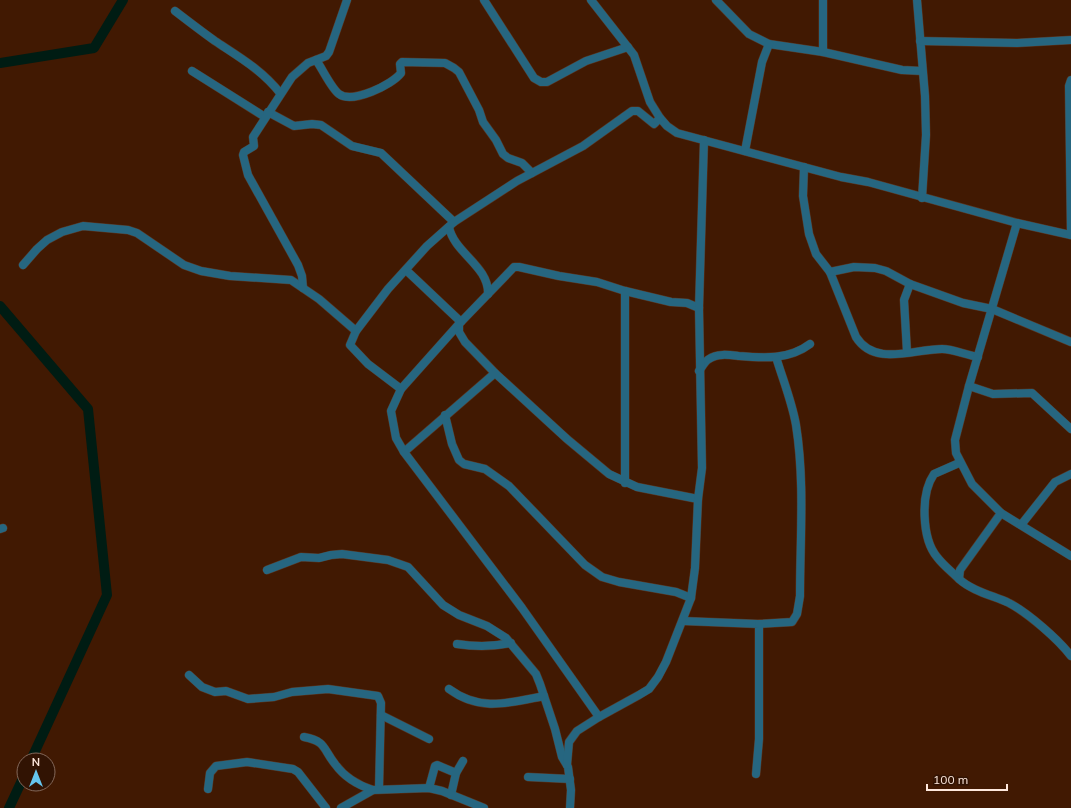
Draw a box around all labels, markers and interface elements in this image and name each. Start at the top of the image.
north arrow [16,752,56,792]
text: N [32,755,40,769]
scale bar [927,766,1007,792]
text: 100 m [933,772,968,787]

